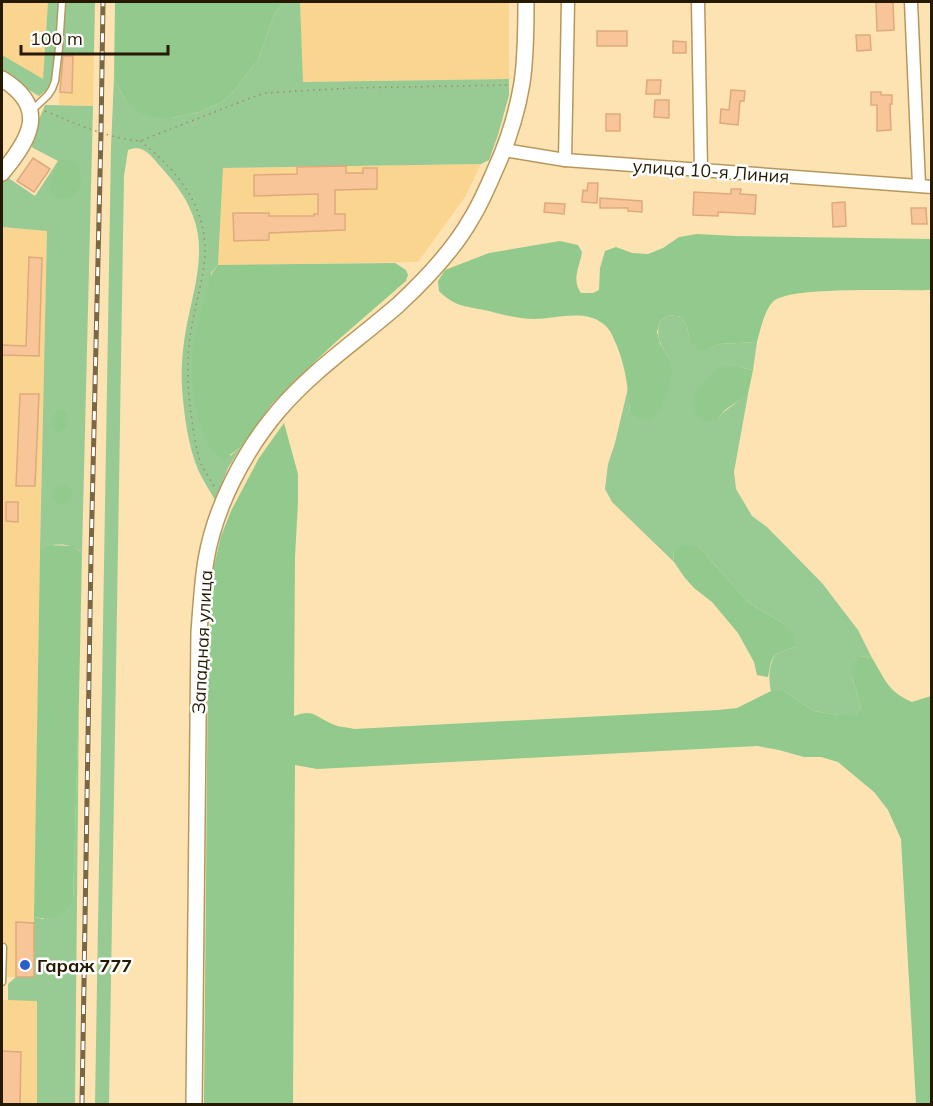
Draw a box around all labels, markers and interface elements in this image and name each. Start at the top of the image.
scale bar [21,18,168,56]
text: 100 m [30,27,83,50]
street label: улица 10-я Линия [632,154,790,188]
street label: Западная улица [187,569,217,715]
place label: Гараж 777 [37,954,132,977]
marker: Гараж 777 [18,958,32,972]

